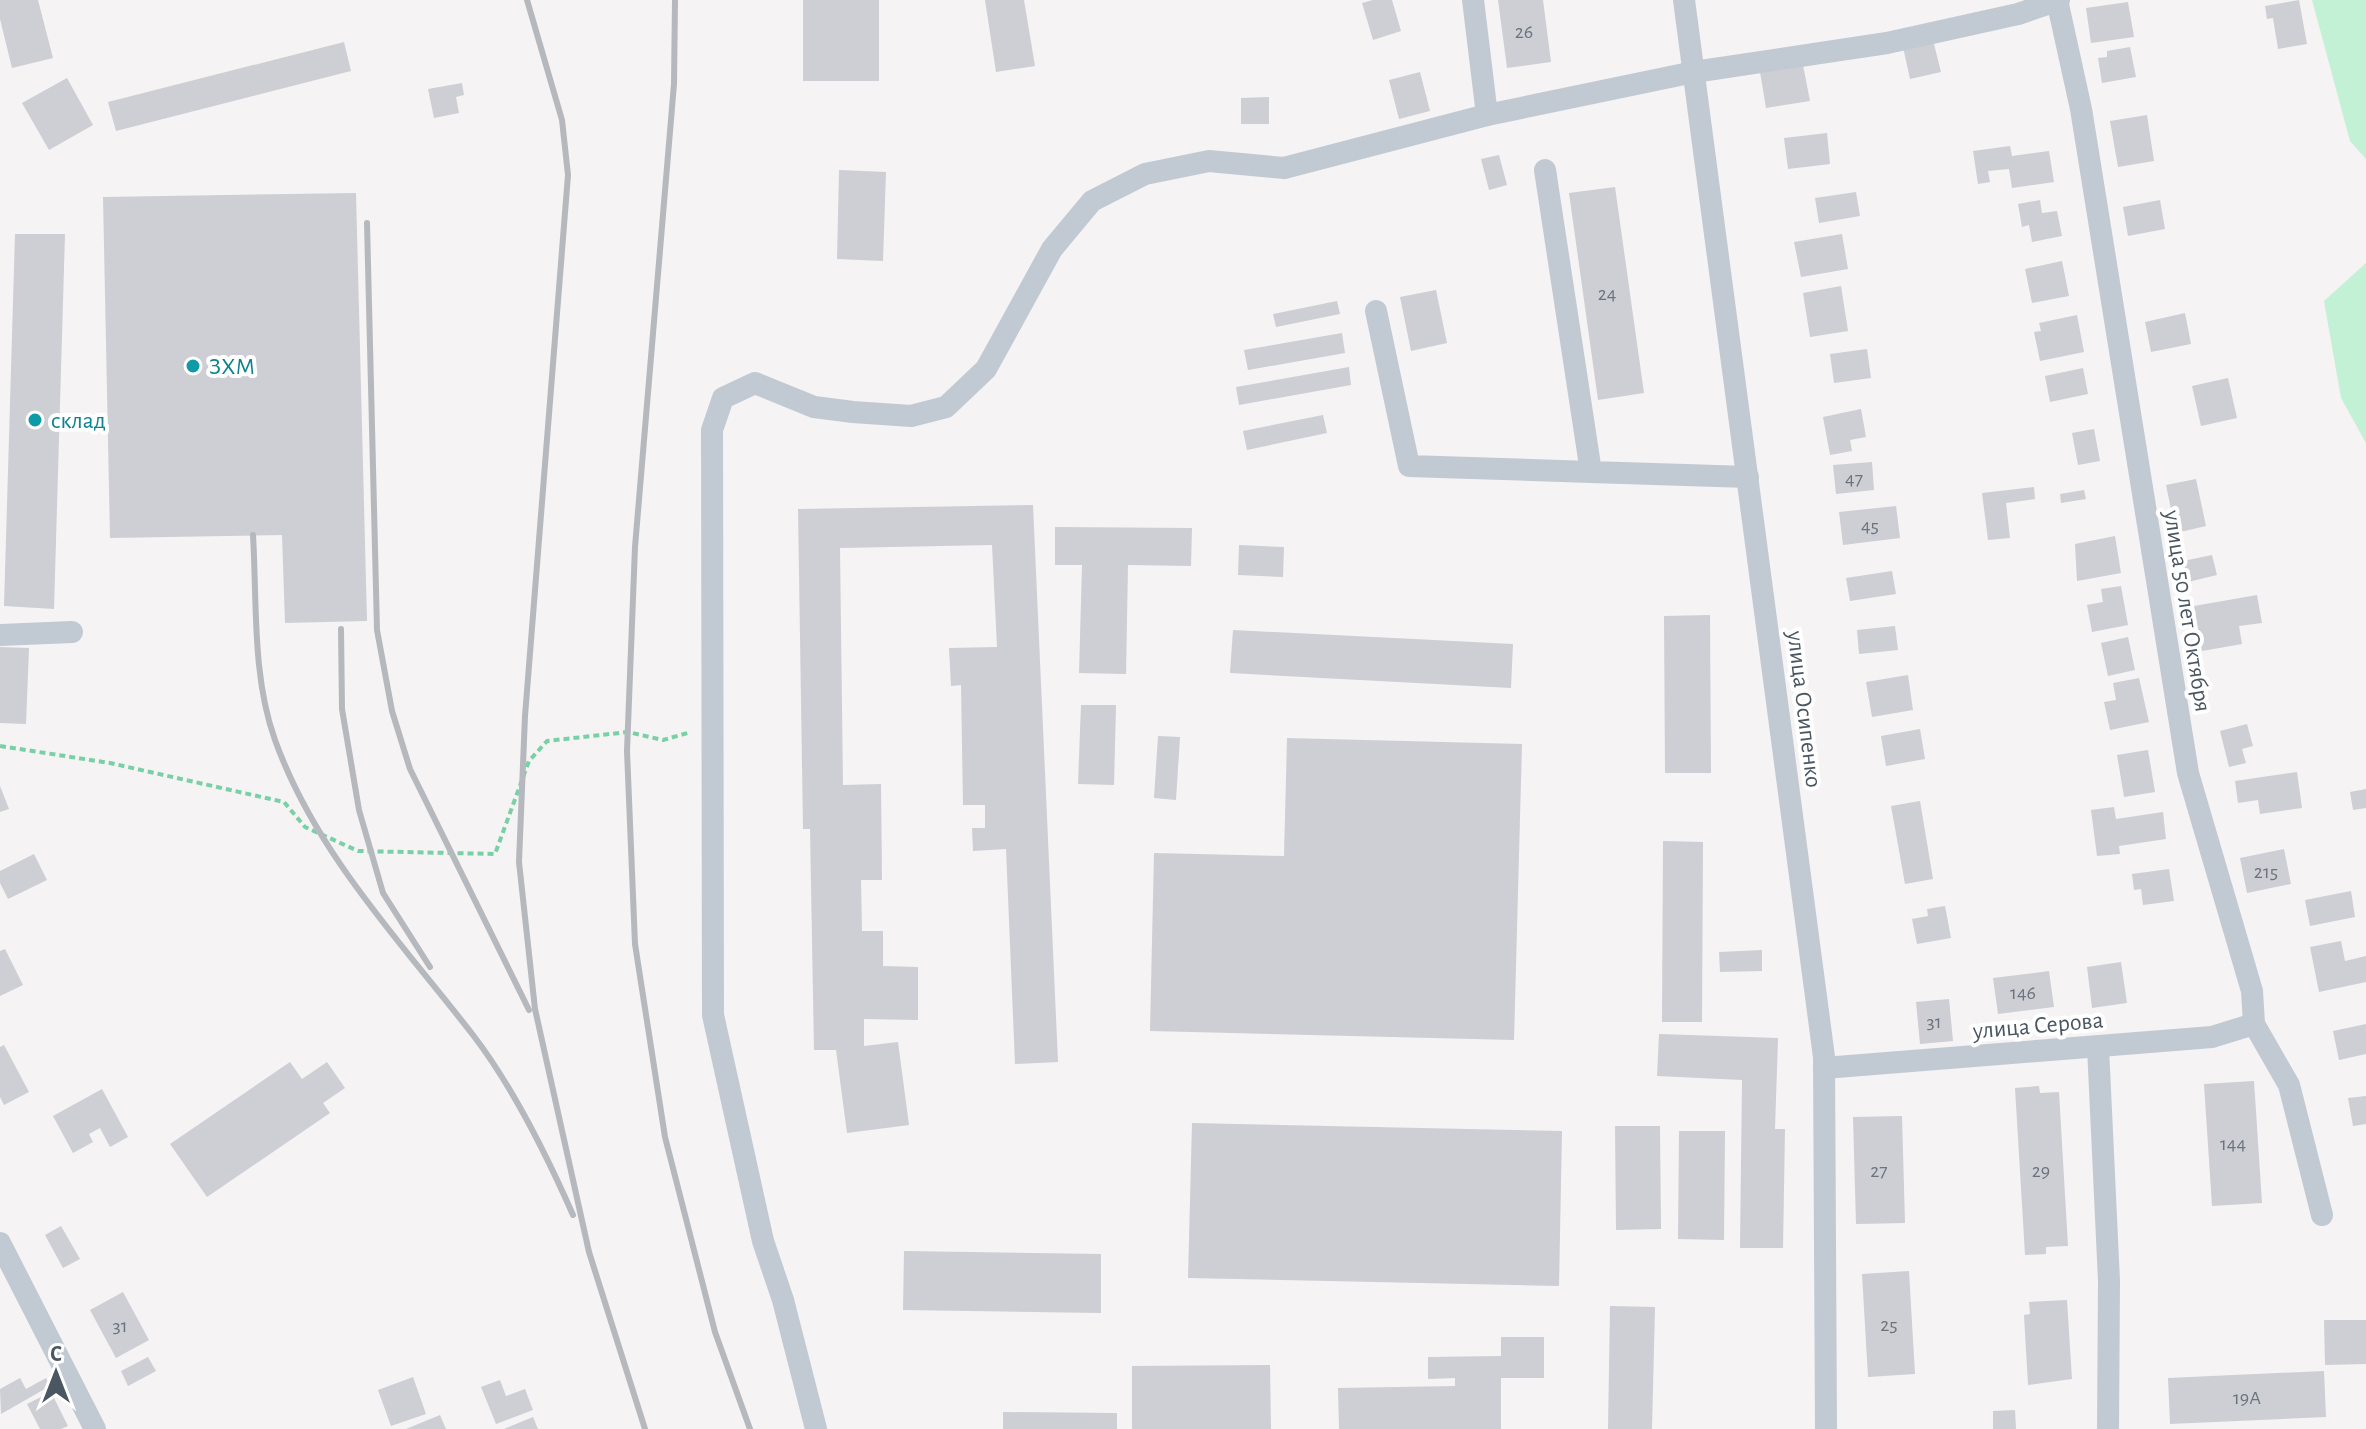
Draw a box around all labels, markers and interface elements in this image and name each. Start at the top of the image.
house number: 26 [1515,22,1533,42]
house number: 24 [1598,284,1616,304]
place label: ЗХМ [209,355,255,379]
marker: ЗХМ [184,357,202,375]
place label: склад [51,409,106,433]
marker: склад [26,411,44,429]
house number: 47 [1845,469,1863,489]
street label: улица 50 лет Октября [2159,508,2215,714]
house number: 45 [1861,516,1879,536]
street label: улица Осипенко [1782,628,1826,789]
house number: 215 [2254,862,2278,882]
house number: 146 [2010,983,2036,1003]
street label: улица Серова [1971,1008,2104,1044]
house number: 31 [1926,1012,1942,1032]
house number: 144 [2220,1134,2246,1154]
house number: 27 [1870,1161,1888,1181]
house number: 29 [2032,1161,2050,1181]
house number: 25 [1880,1315,1898,1335]
house number: 31 [112,1316,128,1336]
north arrow [16,1333,96,1413]
text: С [50,1343,62,1365]
house number: 19А [2233,1388,2261,1408]

